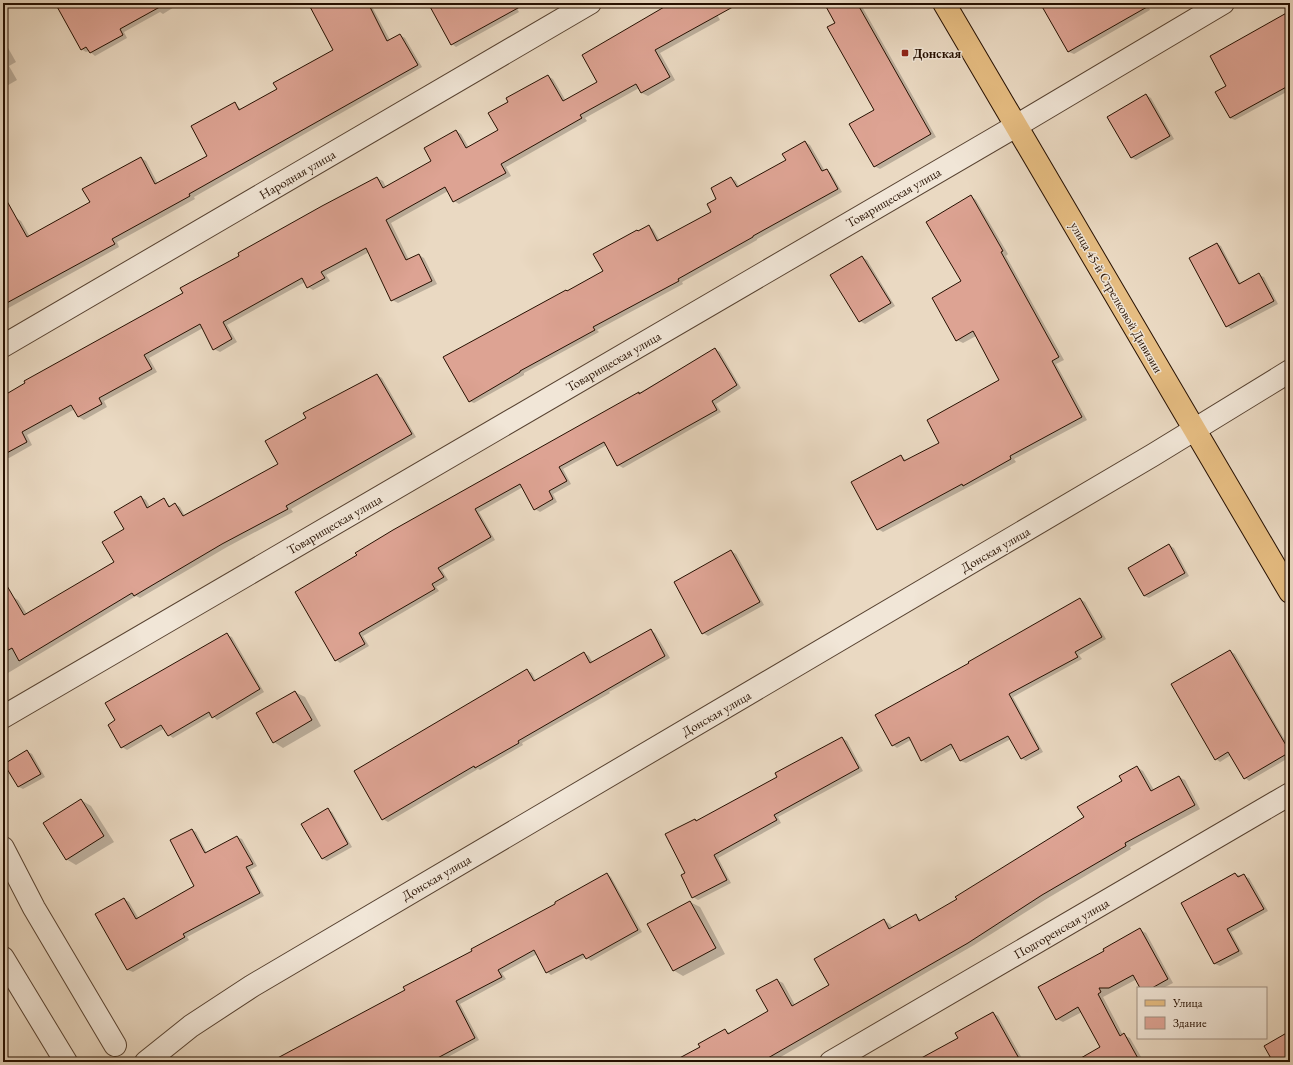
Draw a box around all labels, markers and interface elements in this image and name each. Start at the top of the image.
place label: Донская [913,45,961,62]
marker: Донская [900,48,910,58]
street label: Народная улица [256,145,339,203]
street label: Товарищеская улица [843,163,945,232]
street label: улица 45-й Стрелковой Дивизии [1066,219,1167,376]
street label: Товарищеская улица [563,327,665,396]
street label: Товарищеская улица [284,490,386,559]
street label: Донская улица [957,522,1034,576]
street label: Донская улица [678,686,755,740]
street label: Донская улица [398,850,475,904]
street label: Подгоренская улица [1010,894,1113,963]
legend [1137,987,1267,1039]
text: Улица [1172,995,1203,1011]
text: Здание [1173,1015,1207,1031]

